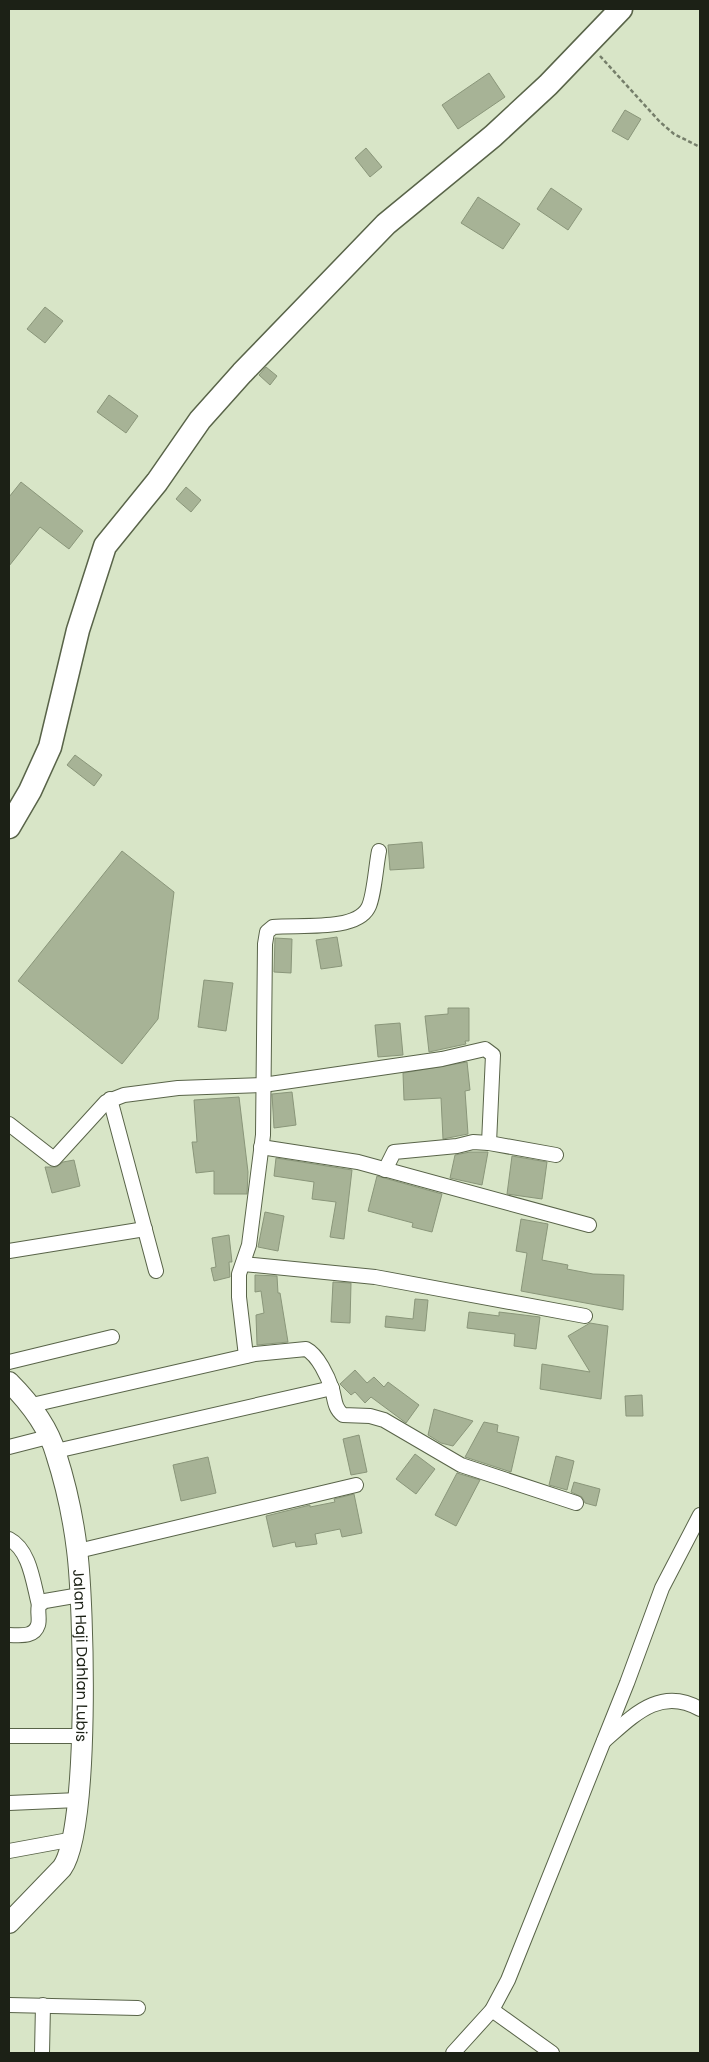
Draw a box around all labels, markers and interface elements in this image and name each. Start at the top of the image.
street label: Jalan Haji Dahlan Lubis [68,1568,93,1743]

